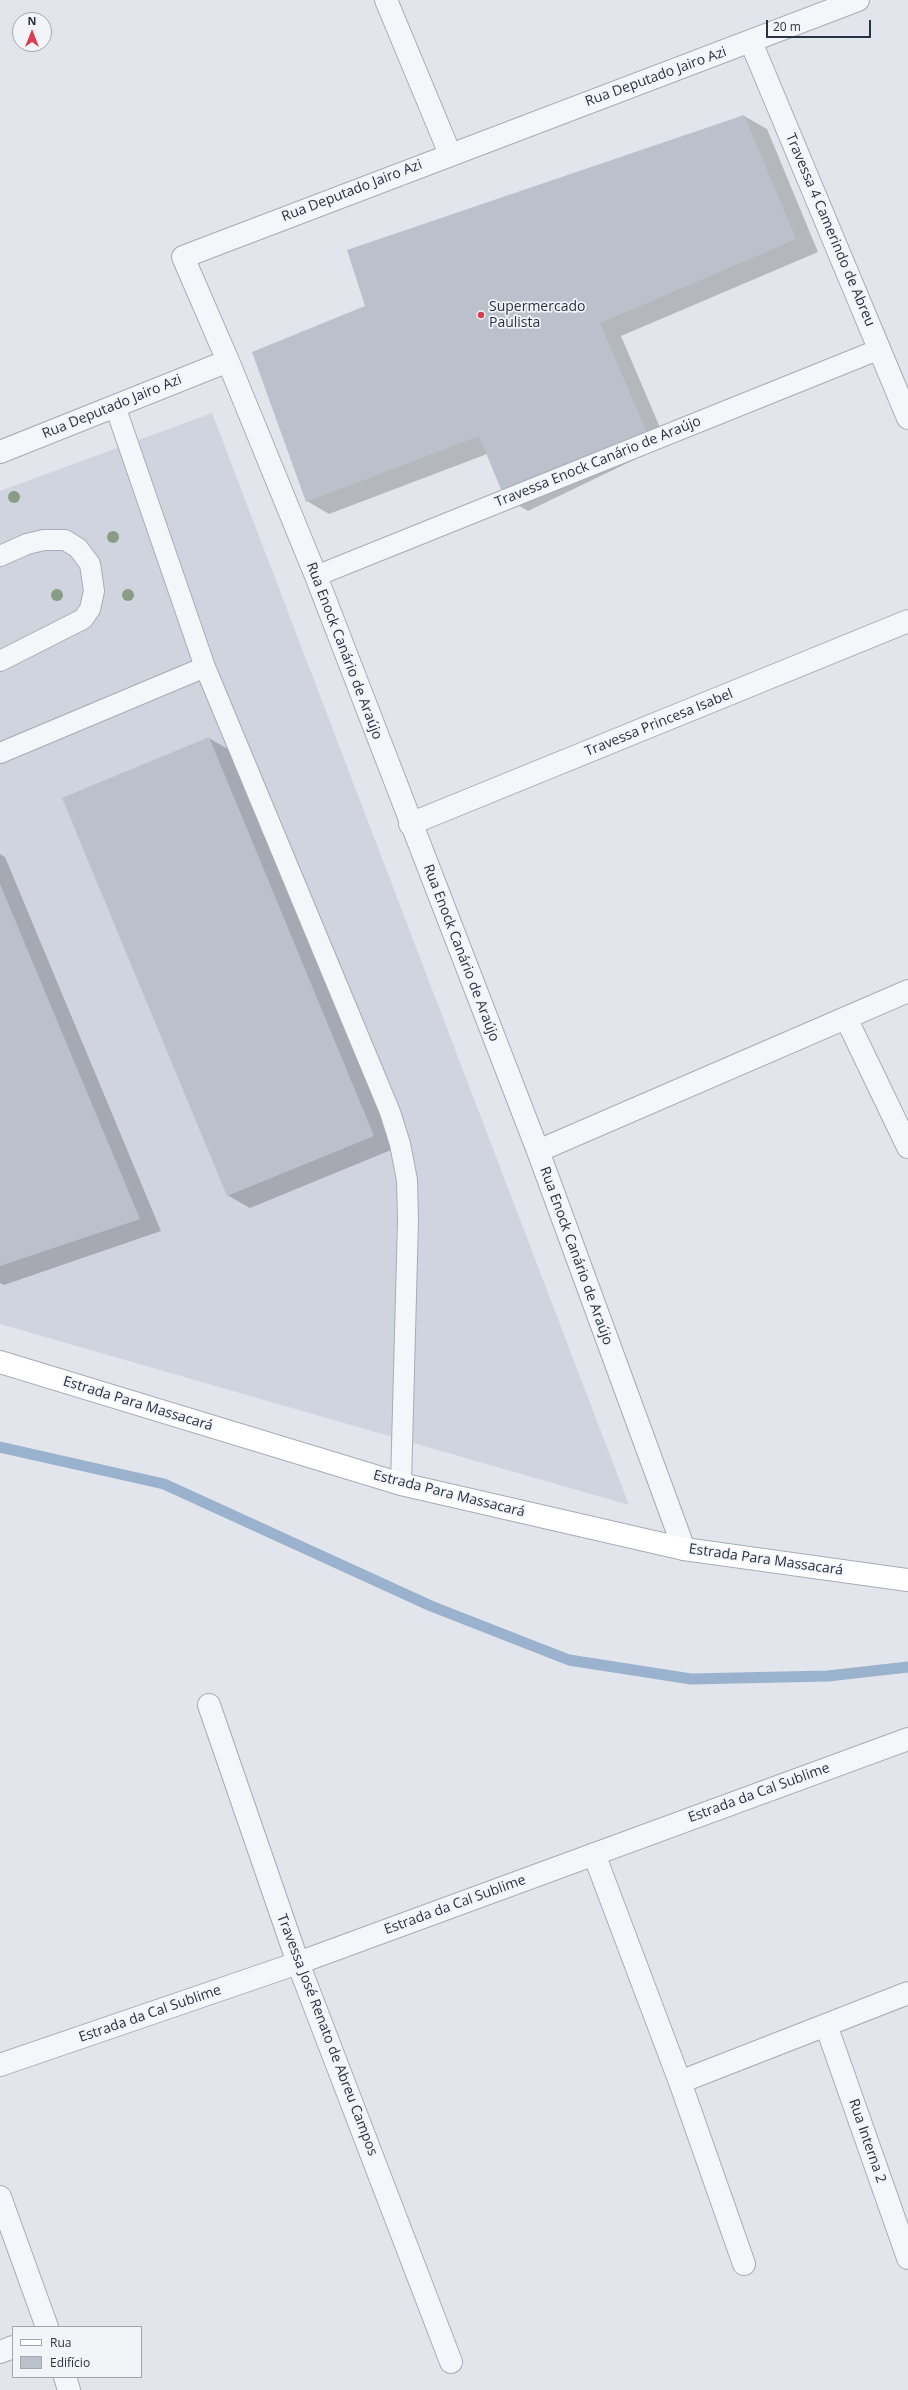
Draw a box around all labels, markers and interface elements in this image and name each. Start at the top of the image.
north arrow [12,12,52,52]
scale bar [768,12,873,38]
text: N [28,13,36,28]
text: 20 m [773,18,801,35]
street label: Rua Deputado Jairo Azi [583,44,729,110]
street label: Travessa 4 Camerindo de Abreu [782,131,878,329]
street label: Rua Deputado Jairo Azi [279,156,425,226]
place label: Supermercado Paulista [489,299,585,332]
marker: Supermercado Paulista [476,310,486,320]
street label: Rua Deputado Jairo Azi [40,371,184,443]
street label: Travessa Enock Canário de Araújo [493,413,703,511]
street label: Rua Enock Canário de Araújo [302,560,386,742]
street label: Travessa Princesa Isabel [583,686,735,760]
street label: Rua Enock Canário de Araújo [419,862,503,1044]
street label: Rua Enock Canário de Araújo [536,1165,616,1347]
street label: Estrada Para Massacará [61,1373,215,1435]
street label: Estrada Para Massacará [371,1467,527,1521]
street label: Estrada Para Massacará [688,1541,844,1579]
street label: Estrada da Cal Sublime [686,1760,832,1826]
street label: Estrada da Cal Sublime [382,1872,528,1938]
street label: Travessa José Renato de Abreu Campos [273,1912,381,2158]
street label: Estrada da Cal Sublime [77,1982,223,2046]
street label: Rua Interna 2 [845,2097,889,2185]
legend [12,2326,142,2378]
text: Rua [50,2334,71,2351]
text: Edifício [50,2354,90,2371]

